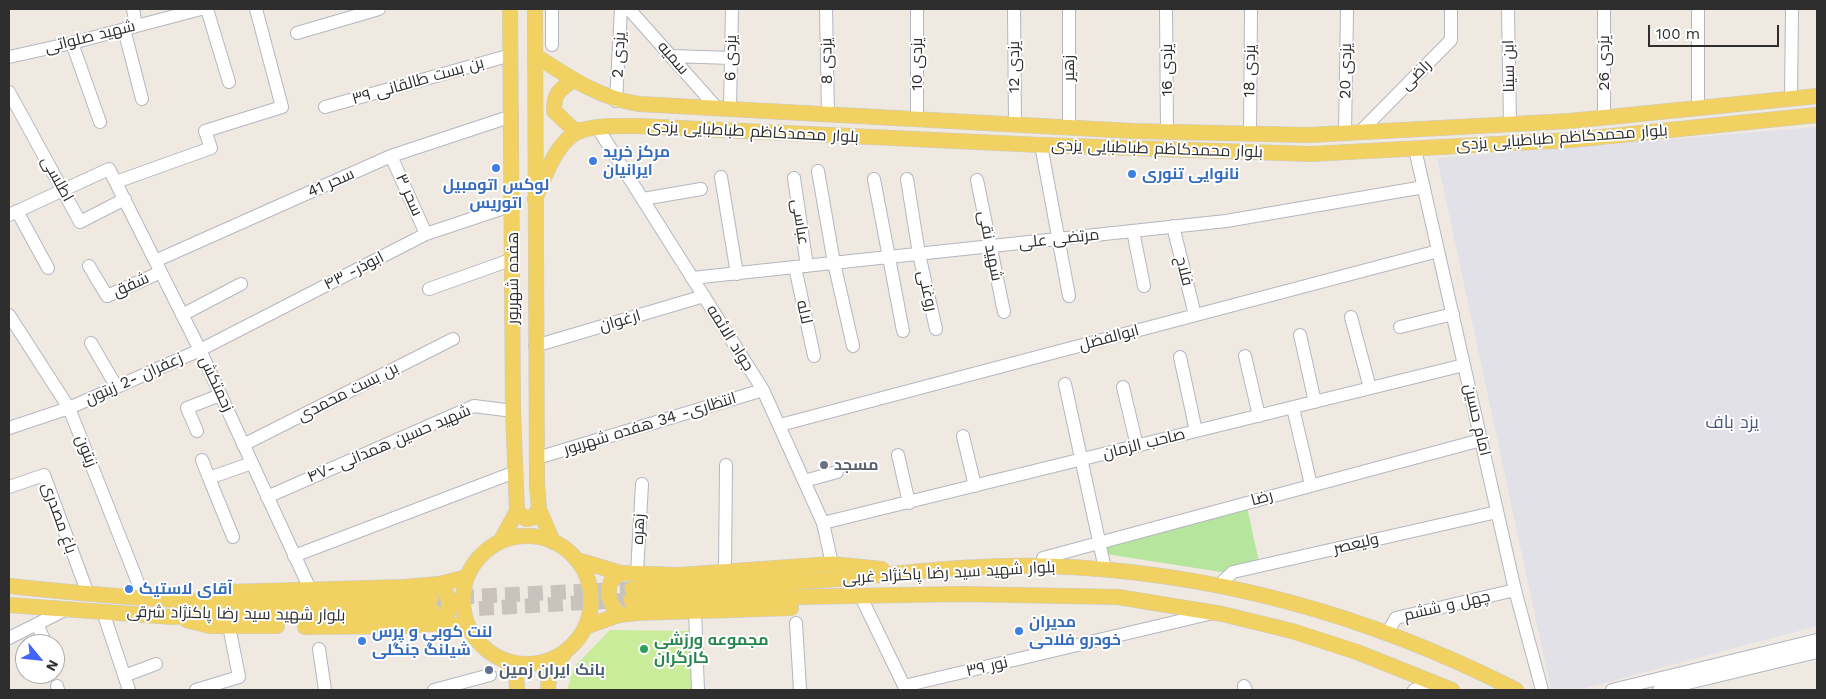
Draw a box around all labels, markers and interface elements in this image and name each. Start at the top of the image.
scale bar [1651,15,1782,47]
street label: شهید صلواتی [43,16,137,58]
text: 100 m [1656,25,1700,43]
street label: یزدی 2 [608,32,630,78]
street label: یزدی 6 [721,35,741,81]
street label: یزدی 26 [1594,35,1614,91]
street label: سمیه [653,37,693,79]
street label: یزدی 8 [817,38,837,84]
street label: یزدی 10 [907,38,927,90]
street label: ابن سینا [1499,40,1519,92]
street label: یزدی 12 [1004,41,1024,93]
street label: یزدی 20 [1336,43,1356,99]
street label: یزدی 16 [1157,44,1177,96]
street label: یزدی 18 [1240,44,1260,98]
street label: بن‌ بست طالقانی ۳۹ [350,53,486,109]
street label: زهیر [1059,55,1079,81]
street label: راضی [1397,56,1435,94]
street label: بلوار محمدکاظم طباطبایی یزدی [647,117,859,147]
street label: بلوار محمدکاظم طباطبایی یزدی [1456,121,1668,155]
street label: بلوار محمدکاظم طباطبایی یزدی [1051,136,1263,162]
place label: مرکز خرید ایرانیان [603,142,670,180]
street label: اطلسی [37,153,77,205]
marker: مرکز خرید ایرانیان [587,155,599,167]
marker: لوکس اتومبیل اتوریس [490,162,502,174]
street label: سحر 41 [305,164,357,202]
place label: نانوایی تنوری [1142,164,1239,184]
marker: نانوایی تنوری [1126,168,1138,180]
street label: سحر ۳ [391,171,427,219]
place label: لوکس اتومبیل اتوریس [443,175,549,213]
street label: عباسی [787,198,813,246]
street label: شهید نقی [974,209,1006,283]
street label: مرتضی علی [1018,225,1100,253]
street label: هفده شهریور [503,232,523,324]
street label: ابوذر- ۴۳ [321,248,387,294]
street label: فلاح [1171,254,1197,288]
street label: شفق [110,269,152,301]
street label: روغنی [913,269,941,313]
street label: لاله [792,298,816,326]
street label: جواد الائمه [702,301,758,375]
street label: ارغوان [597,306,643,336]
street label: ابوالفضل [1077,321,1141,355]
street label: زعفران -2 زیتون [82,349,186,409]
street label: زحمتکش [195,353,237,415]
street label: بن بست محمدی [294,358,402,426]
street label: امام حسین [1459,382,1495,458]
street label: انتظاری- 34 هفده شهریور [561,389,739,459]
street label: شهید حسین همدانی -۴۷ [304,401,474,487]
district label: یزد باف [1705,412,1759,434]
street label: صاحب الزمان [1101,424,1187,464]
street label: زیتون [71,432,101,470]
place label: مسجد [834,455,878,475]
marker: مسجد [818,459,830,471]
street label: باغ مصدری [37,480,81,556]
street label: رضا [1249,486,1275,510]
street label: زهره [629,513,649,545]
street label: ولیعصر [1331,529,1381,559]
street label: بلوار شهید سید رضا پاکنژاد غربی [842,558,1056,588]
place label: آقای لاستیک [139,579,233,599]
marker: آقای لاستیک [123,583,135,595]
street label: چهل و ششم [1402,587,1492,625]
street label: بلوار شهید سید رضا پاکنژاد شرقی [126,602,346,626]
place label: مدیران خودرو فلاحی [1029,612,1121,650]
place label: لنت کوبی و پرس شیلنگ‌ جنگلی [372,622,492,660]
marker: مدیران خودرو فلاحی [1013,625,1025,637]
place label: مجموعه ورزشی کارگران [654,630,768,668]
north arrow [15,634,65,684]
marker: لنت کوبی و پرس شیلنگ‌ جنگلی [356,635,368,647]
marker: مجموعه ورزشی کارگران [638,643,650,655]
street label: نور ۳۹ [964,653,1010,681]
text: N [43,657,62,674]
place label: بانک ایران زمین [499,660,605,680]
marker: بانک ایران زمین [483,664,495,676]

